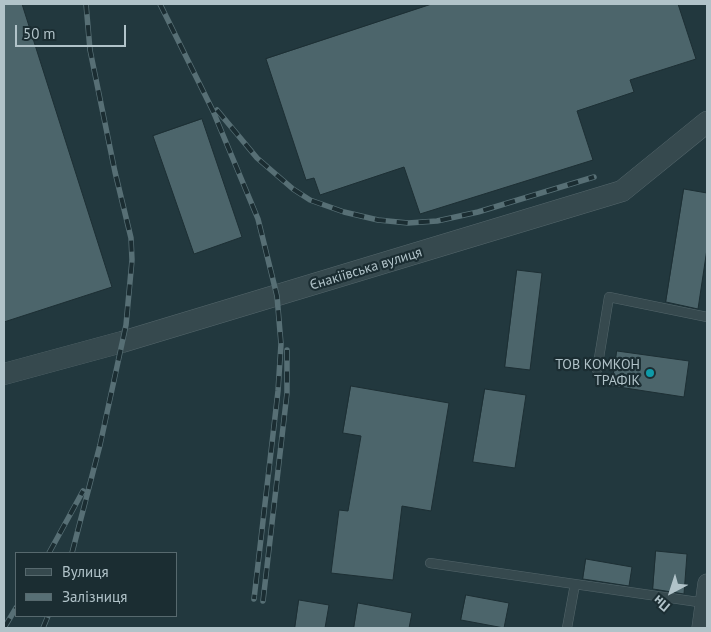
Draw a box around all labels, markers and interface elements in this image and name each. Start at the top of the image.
scale bar [18,15,129,47]
text: 50 m [23,24,56,43]
street label: Єнакіївська вулиця [308,244,424,294]
place label: ТОВ КОМКОН ТРАФІК [555,357,640,390]
marker: ТОВ КОМКОН ТРАФІК [644,367,656,379]
legend [15,552,178,617]
text: Вулиця [62,562,109,581]
north arrow [646,567,696,617]
text: Залізниця [62,587,127,606]
text: Пн [649,591,673,616]

